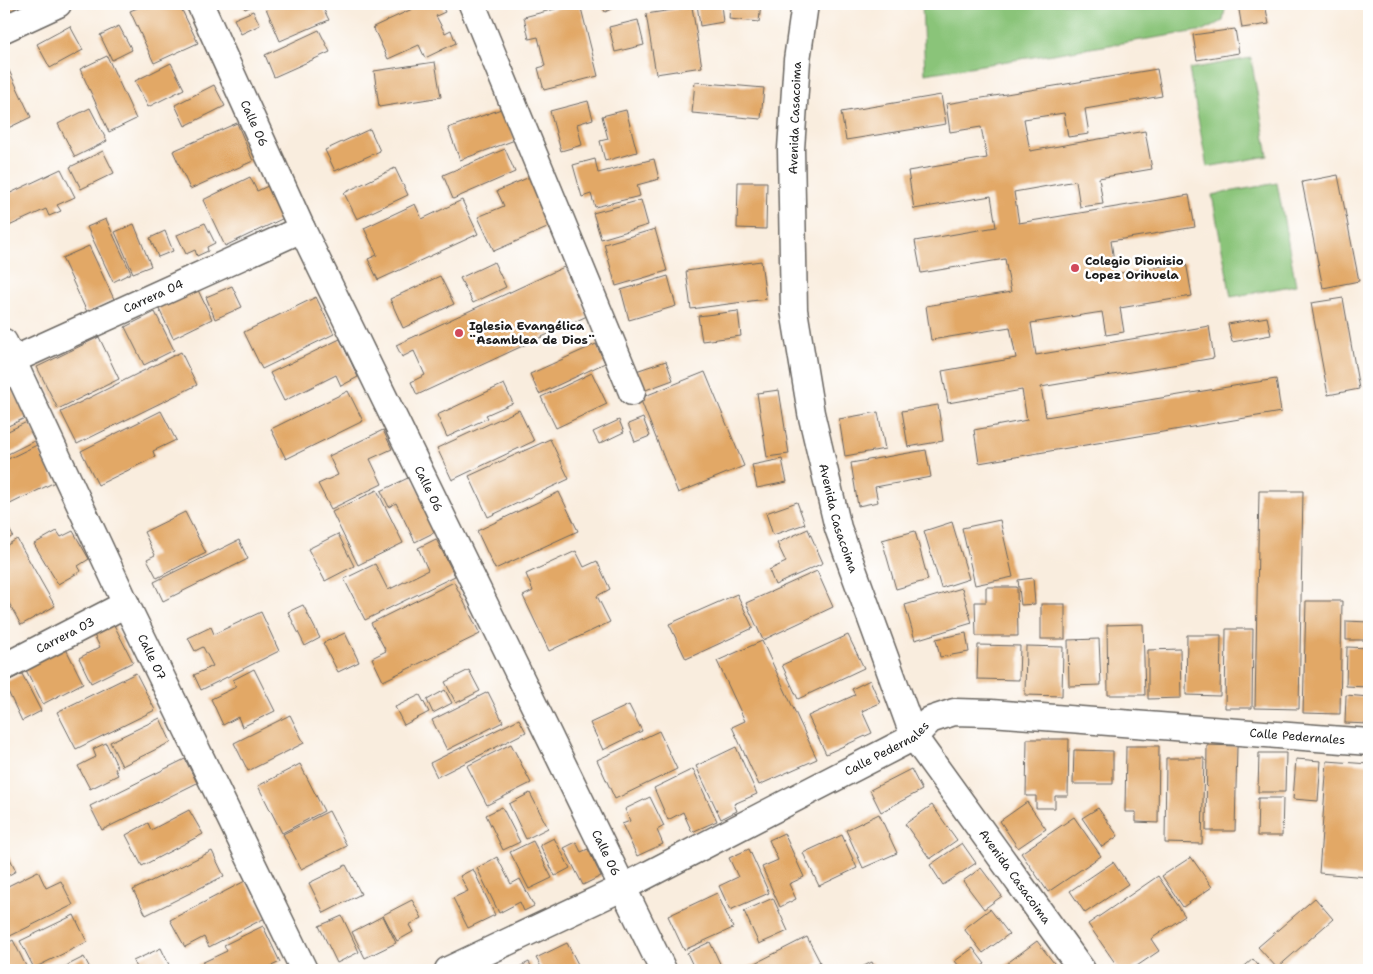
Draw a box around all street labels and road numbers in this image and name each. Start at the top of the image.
street label: Avenida Casacoima [785,61,805,175]
street label: Calle 06 [237,98,272,149]
street label: Carrera 04 [121,276,186,317]
street label: Avenida Casacoima [815,462,862,576]
street label: Calle 06 [411,463,447,514]
street label: Carrera 03 [33,614,97,657]
street label: Calle 07 [134,632,170,682]
street label: Calle Pedernales [842,718,933,780]
street label: Calle Pedernales [1249,725,1346,748]
street label: Avenida Casacoima [975,826,1055,928]
street label: Calle 06 [588,827,624,878]

